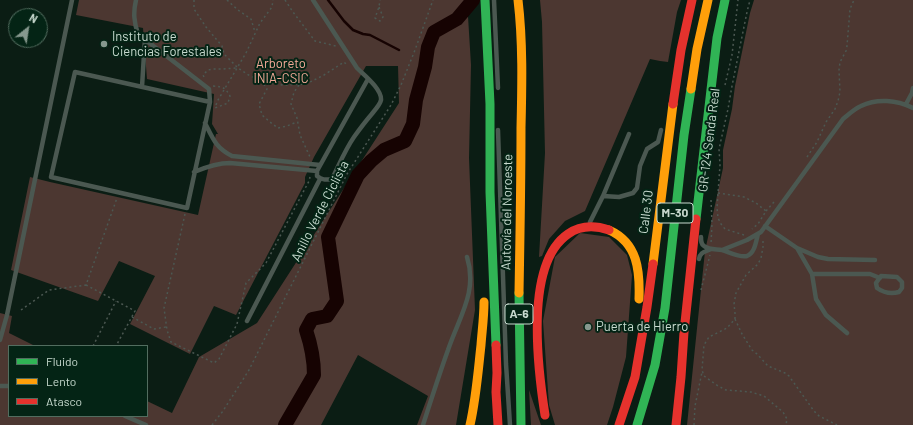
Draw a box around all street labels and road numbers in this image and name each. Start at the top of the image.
street label: GR-124 Senda Real [695,87,723,193]
street label: Autovía del Noroeste [498,154,516,270]
street label: Anillo Verde Ciclista [288,158,352,264]
street label: Calle 30 [636,189,656,235]
road number: M-30 [657,203,693,223]
road number: A-6 [505,304,533,324]

